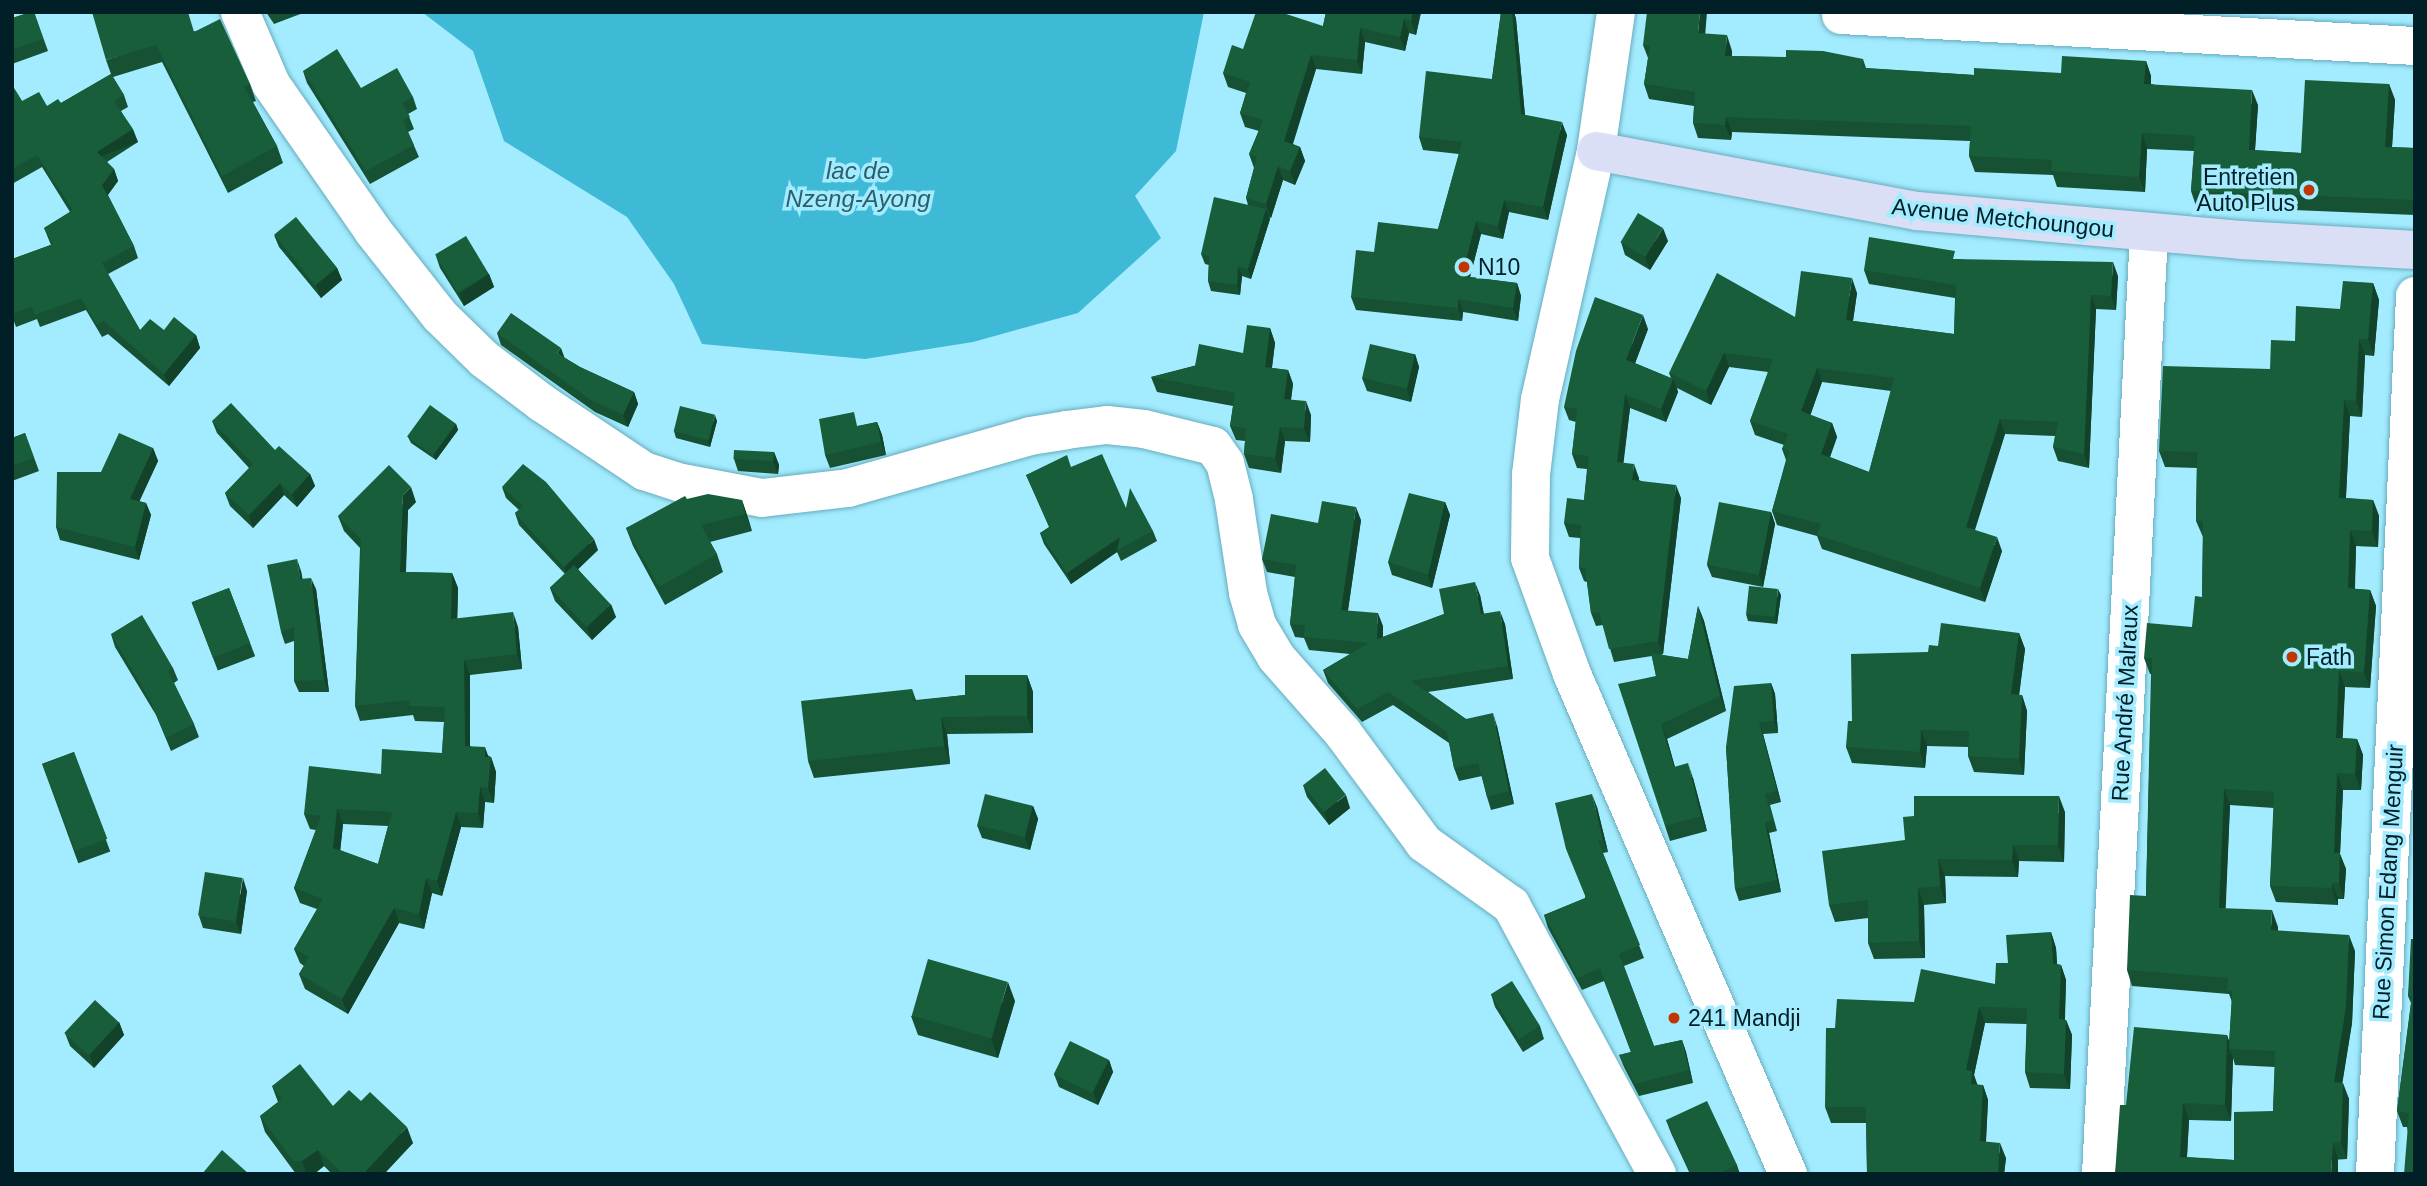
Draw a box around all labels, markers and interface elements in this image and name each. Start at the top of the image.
water label: lac de Nzeng-Ayong [785,157,931,213]
place label: Entretien Auto Plus [2197,163,2295,217]
marker: Entretien Auto Plus [2301,182,2317,198]
street label: Avenue Metchoungou [1890,193,2116,243]
place label: N10 [1478,253,1520,281]
marker: N10 [1456,259,1472,275]
street label: Rue André Malraux [2106,603,2144,803]
place label: Fath [2306,643,2352,671]
marker: Fath [2284,649,2300,665]
street label: Rue Simon Edang Menguir [2367,743,2409,1021]
place label: 241 Mandji [1688,1004,1801,1032]
marker: 241 Mandji [1666,1010,1682,1026]

